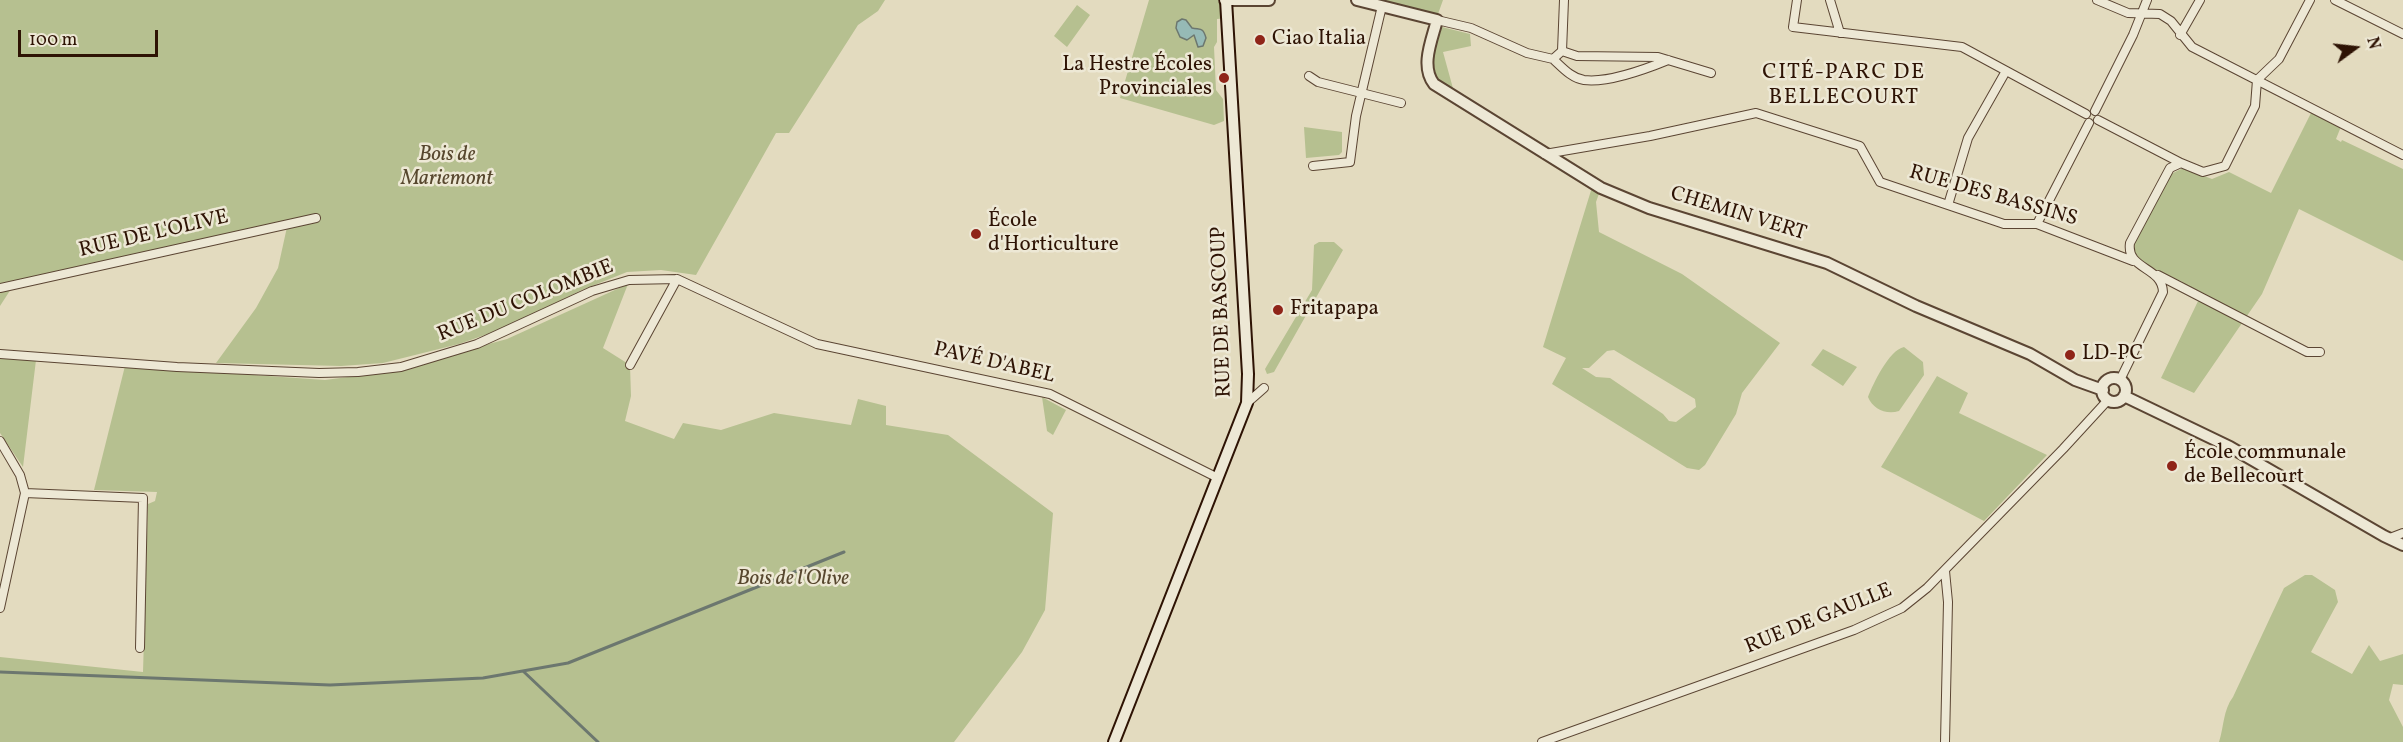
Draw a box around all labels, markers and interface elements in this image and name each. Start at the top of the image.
scale bar [21,18,160,56]
north arrow [2325,18,2385,78]
place label: Ciao Italia [1272,27,1366,53]
text: 100 m [29,28,78,53]
marker: Ciao Italia [1253,33,1267,47]
text: N [2360,35,2385,52]
place label: La Hestre Écoles Provinciales [1062,53,1212,103]
district label: CITÉ-PARC DE BELLECOURT [1762,61,1926,112]
marker: La Hestre Écoles Provinciales [1217,71,1231,85]
park label: Bois de Mariemont [401,143,493,193]
street label: RUE DES BASSINS [1906,161,2080,233]
street label: CHEMIN VERT [1667,182,1809,248]
street label: RUE DE L'OLIVE [77,206,231,264]
place label: École d'Horticulture [988,209,1119,259]
street label: RUE DE BASCOUP [1207,226,1239,398]
marker: École d'Horticulture [969,227,983,241]
street label: RUE DU COLOMBIE [434,255,618,349]
place label: Fritapapa [1290,297,1379,323]
marker: Fritapapa [1271,303,1285,317]
street label: PAVÉ D'ABEL [931,338,1057,390]
place label: LD-PC [2082,342,2143,368]
marker: LD-PC [2063,348,2077,362]
place label: École communale de Bellecourt [2184,441,2346,491]
marker: École communale de Bellecourt [2165,459,2179,473]
park label: Bois de l'Olive [737,567,849,593]
street label: RUE DE GAULLE [1742,579,1896,661]

